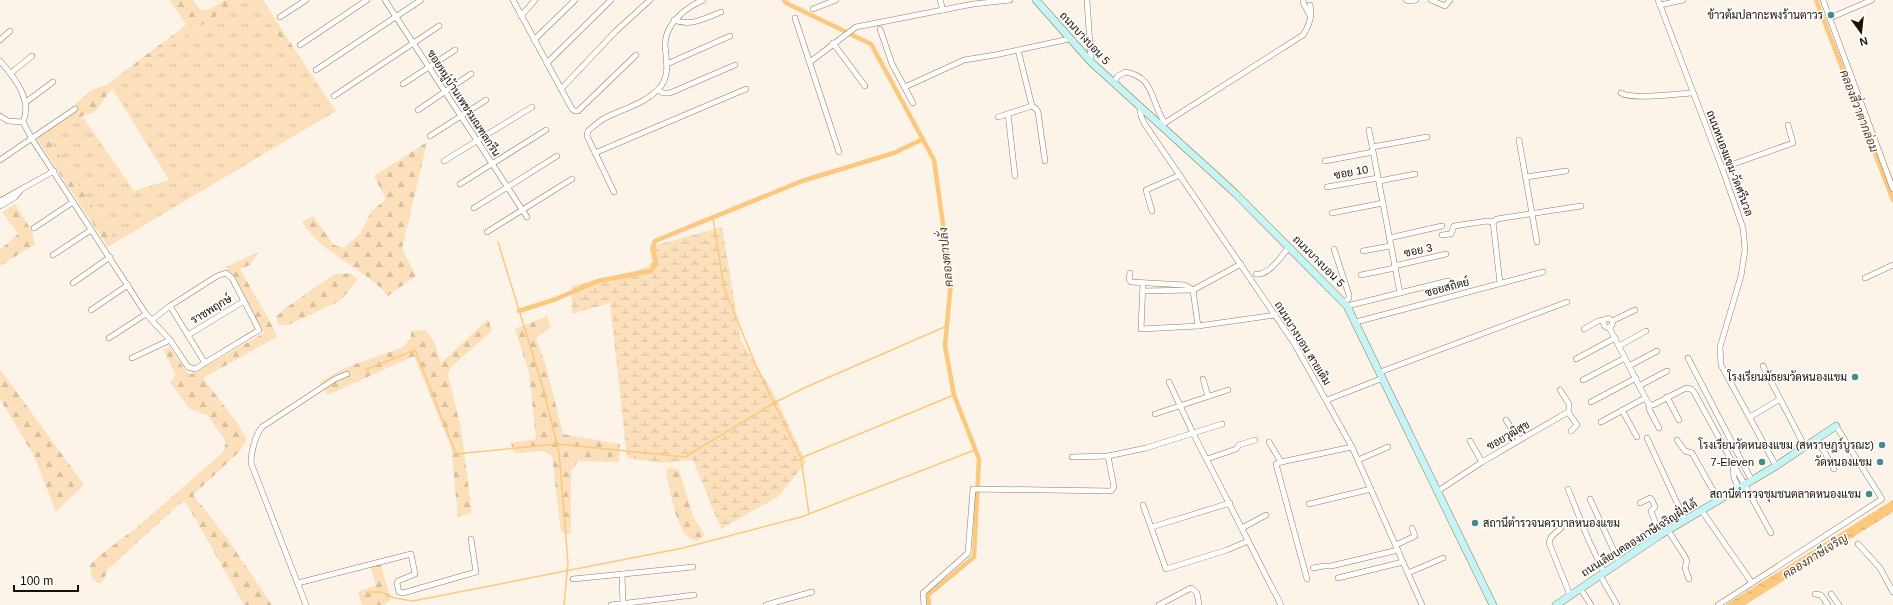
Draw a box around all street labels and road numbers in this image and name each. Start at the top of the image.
street label: ถนนบางบอน 5 [1058,9,1112,67]
street label: ซอยหมู่บ้านเพชรมณฑลกรีน [423,46,505,160]
street label: ถนนหนองแขม-วัดศรีนวล [1704,108,1758,218]
street label: ซอย 10 [1333,163,1369,181]
street label: ถนนบางบอน 5 [1291,233,1347,289]
street label: ซอย 3 [1403,241,1433,259]
street label: ซอยสถิตย์ [1423,273,1470,299]
street label: ราชพฤกษ์ [187,290,235,327]
street label: ถนนบางบอน สายเดิม [1272,299,1334,387]
street label: ซอยวุฒิสุข [1485,418,1533,455]
street label: ถนนเลียบคลองภาษีเจริญฝั่งใต้ [1576,493,1700,580]

